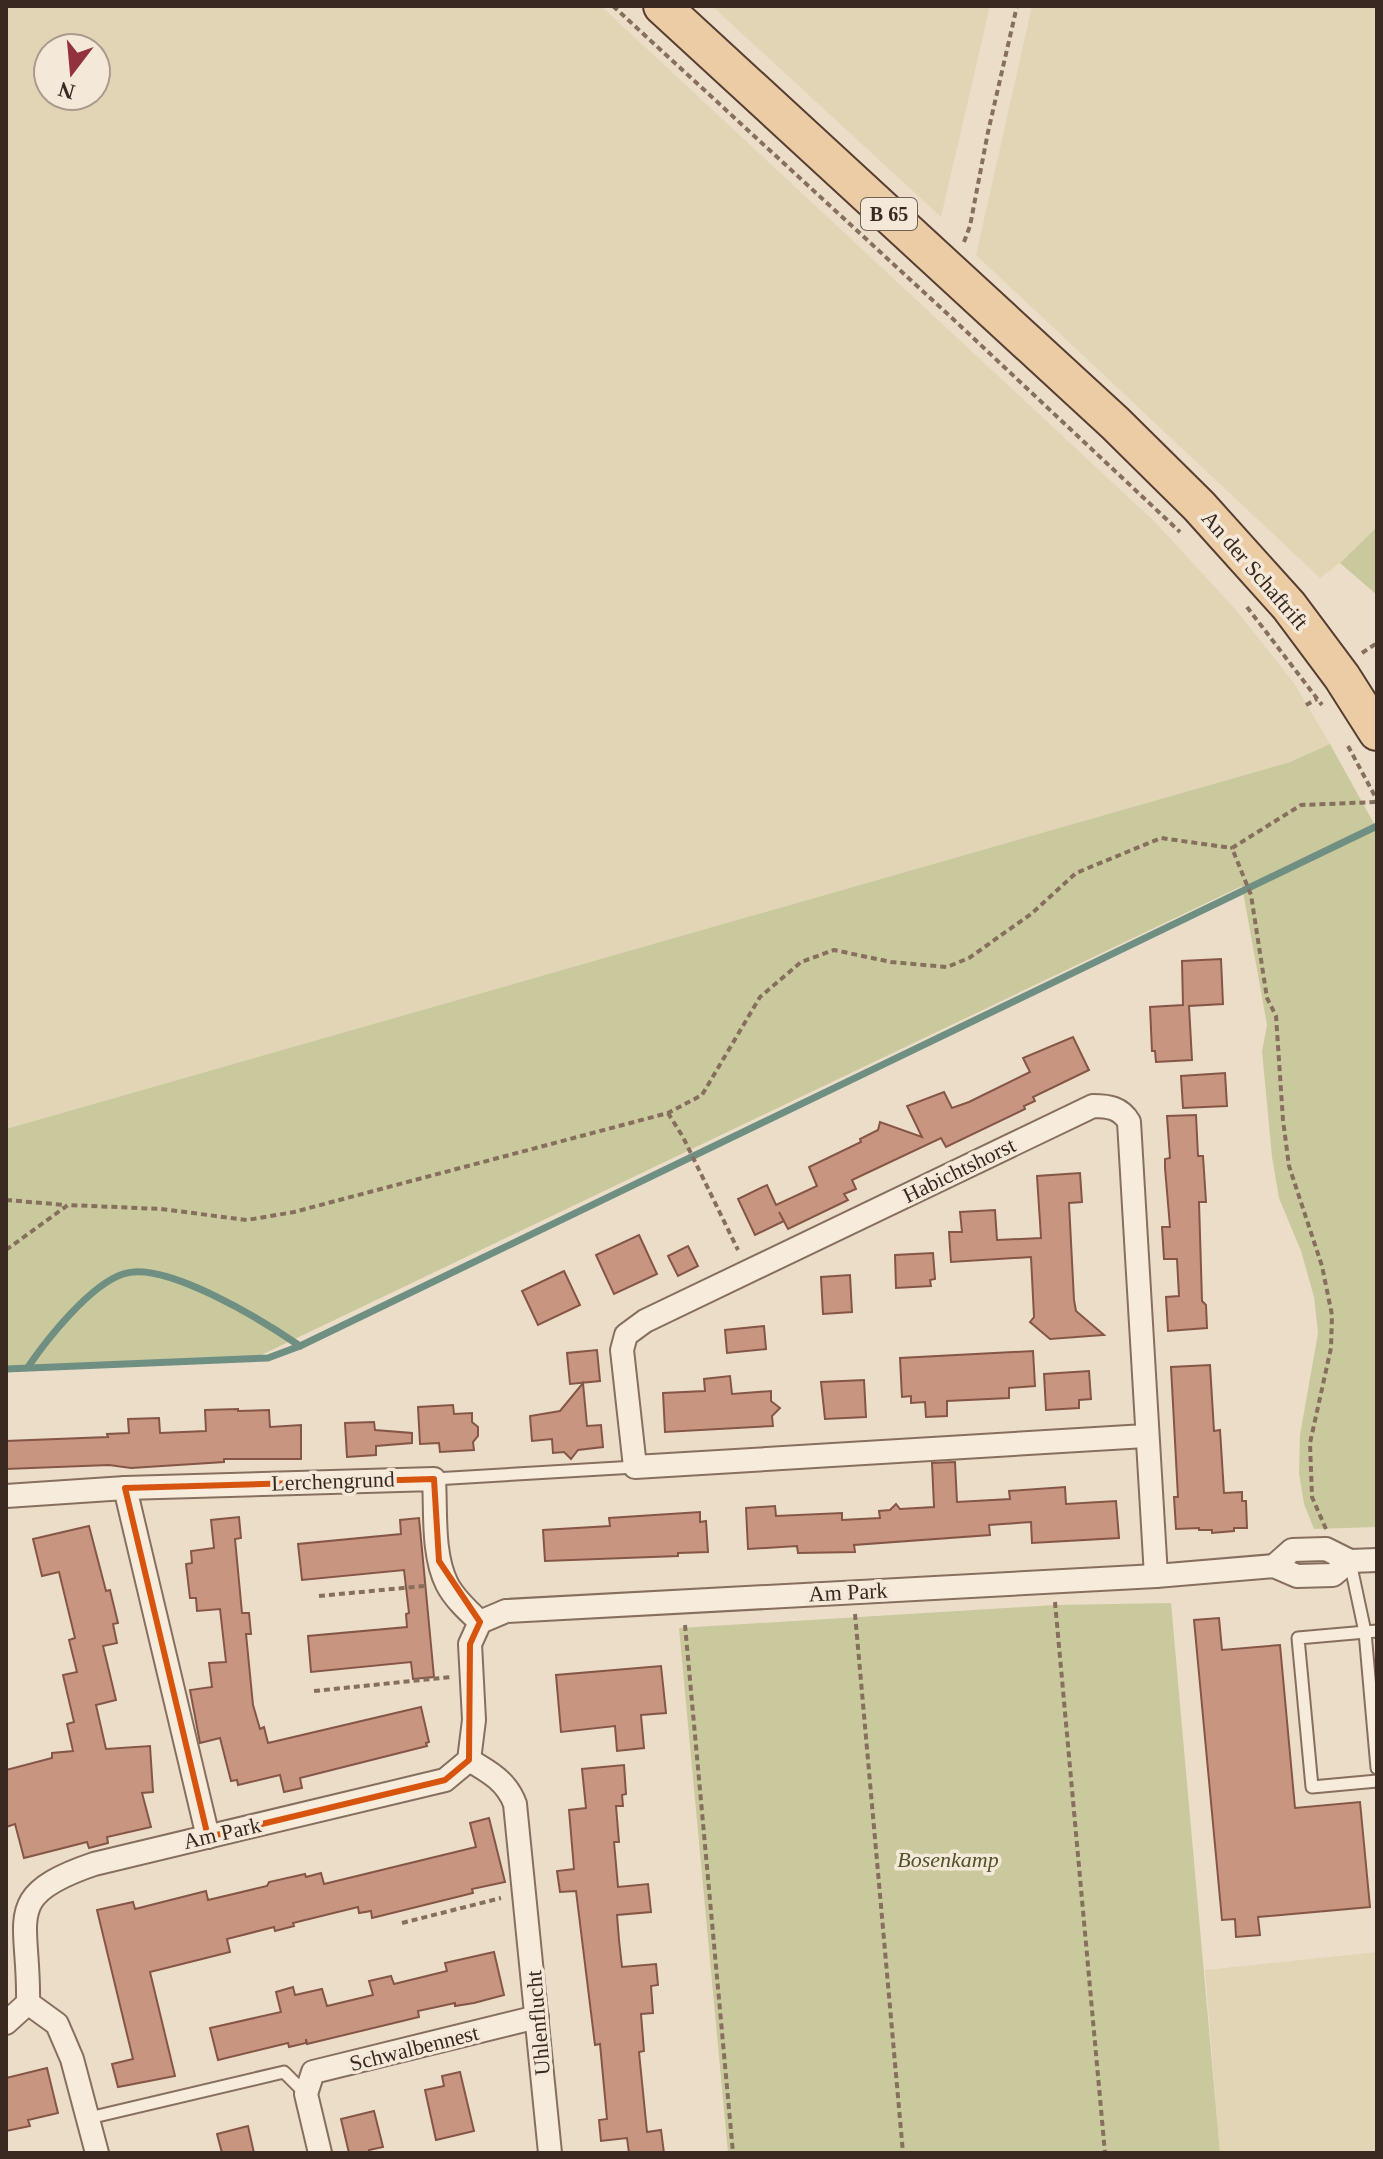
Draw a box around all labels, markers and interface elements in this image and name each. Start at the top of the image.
north arrow [32,32,112,112]
text: N [55,77,78,105]
road number: B 65 [861,198,917,230]
street label: An der Schaftrift [1197,506,1313,634]
street label: Habichtshorst [899,1132,1019,1208]
street label: Lerchengrund [271,1466,395,1496]
street label: Am Park [808,1577,888,1607]
street label: Am Park [181,1812,263,1854]
park label: Bosenkamp [897,1847,999,1872]
street label: Uhlenflucht [521,1970,555,2076]
street label: Schwalbennest [347,2020,481,2076]

